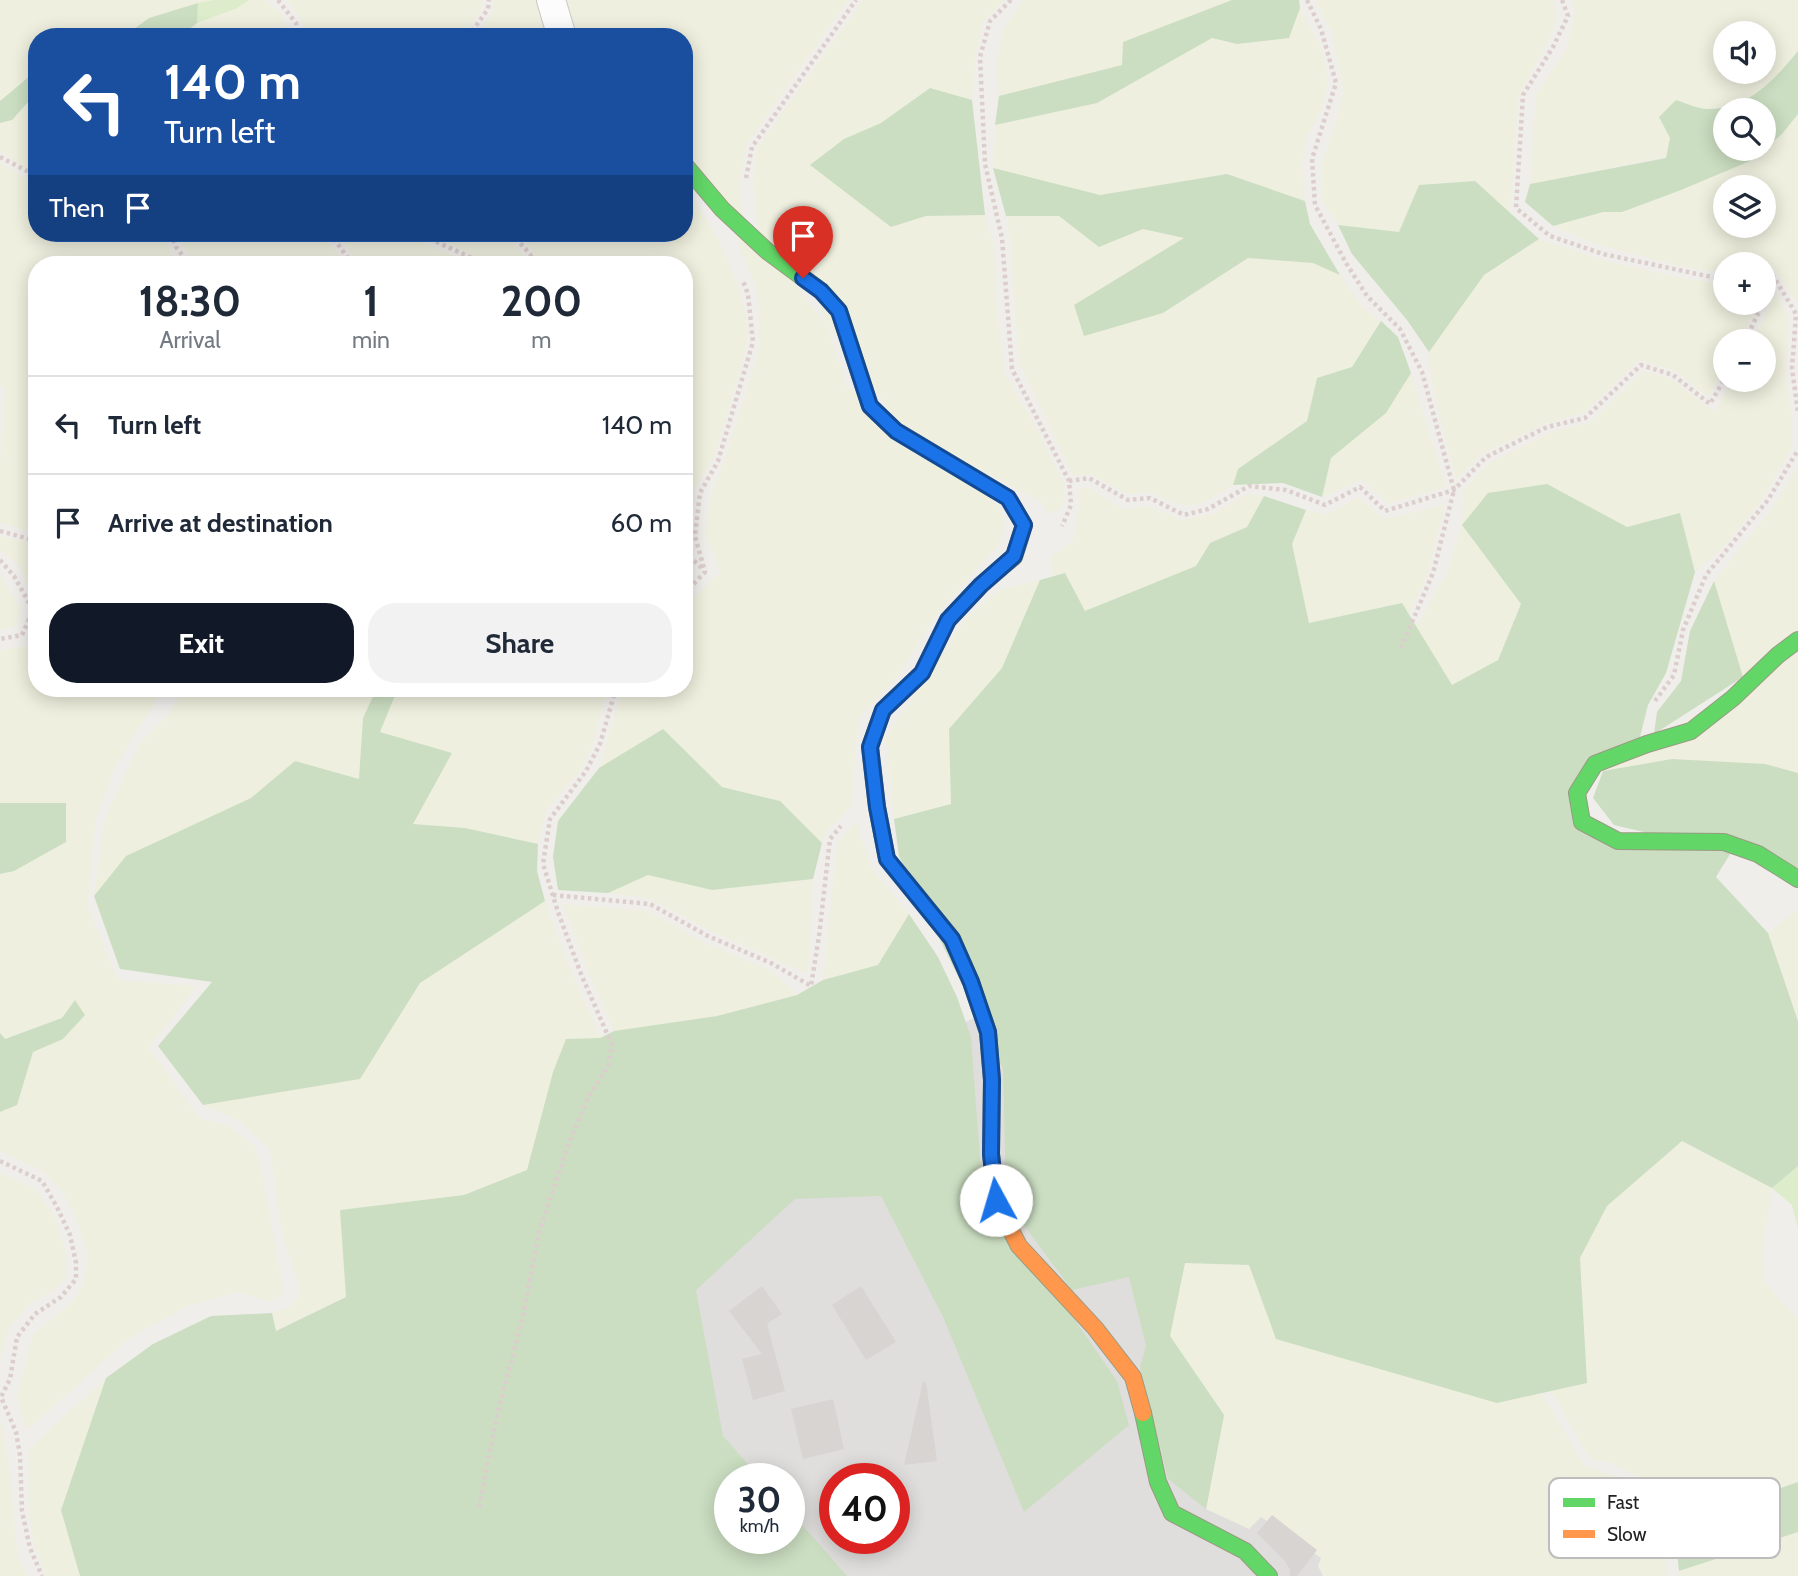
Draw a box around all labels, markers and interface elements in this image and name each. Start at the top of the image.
map controls [1713,21,1776,392]
button: sound [1713,21,1776,84]
text: 140 m [164,52,301,111]
icon: left [49,56,140,147]
button: search [1713,98,1776,161]
text: Turn left [164,112,275,151]
button: layers [1713,175,1776,238]
icon: arrive [119,189,157,227]
text: Then [49,192,105,224]
pin [773,206,833,278]
icon: arrive [784,217,822,255]
button: + [1713,252,1776,315]
text: 18:30 [139,275,241,327]
text: 1 [363,275,379,327]
text: 200 [501,275,582,327]
text: Arrival [159,326,221,354]
text: min [352,326,390,354]
text: m [531,326,552,354]
button: − [1713,329,1776,392]
icon: left [49,406,87,444]
text: Turn left [108,409,201,441]
text: 140 m [602,409,672,441]
icon: arrive [49,504,87,542]
text: Arrive at destination [108,507,333,539]
text: 60 m [610,507,672,539]
button: Exit [49,603,354,683]
button: Share [368,603,672,683]
position arrow [959,1163,1033,1237]
speed limit sign: 40 [819,1463,910,1554]
text: 30 [738,1478,781,1521]
legend [1549,1478,1780,1558]
text: Fast [1607,1491,1640,1514]
text: km/h [740,1515,779,1537]
text: Slow [1607,1523,1647,1546]

